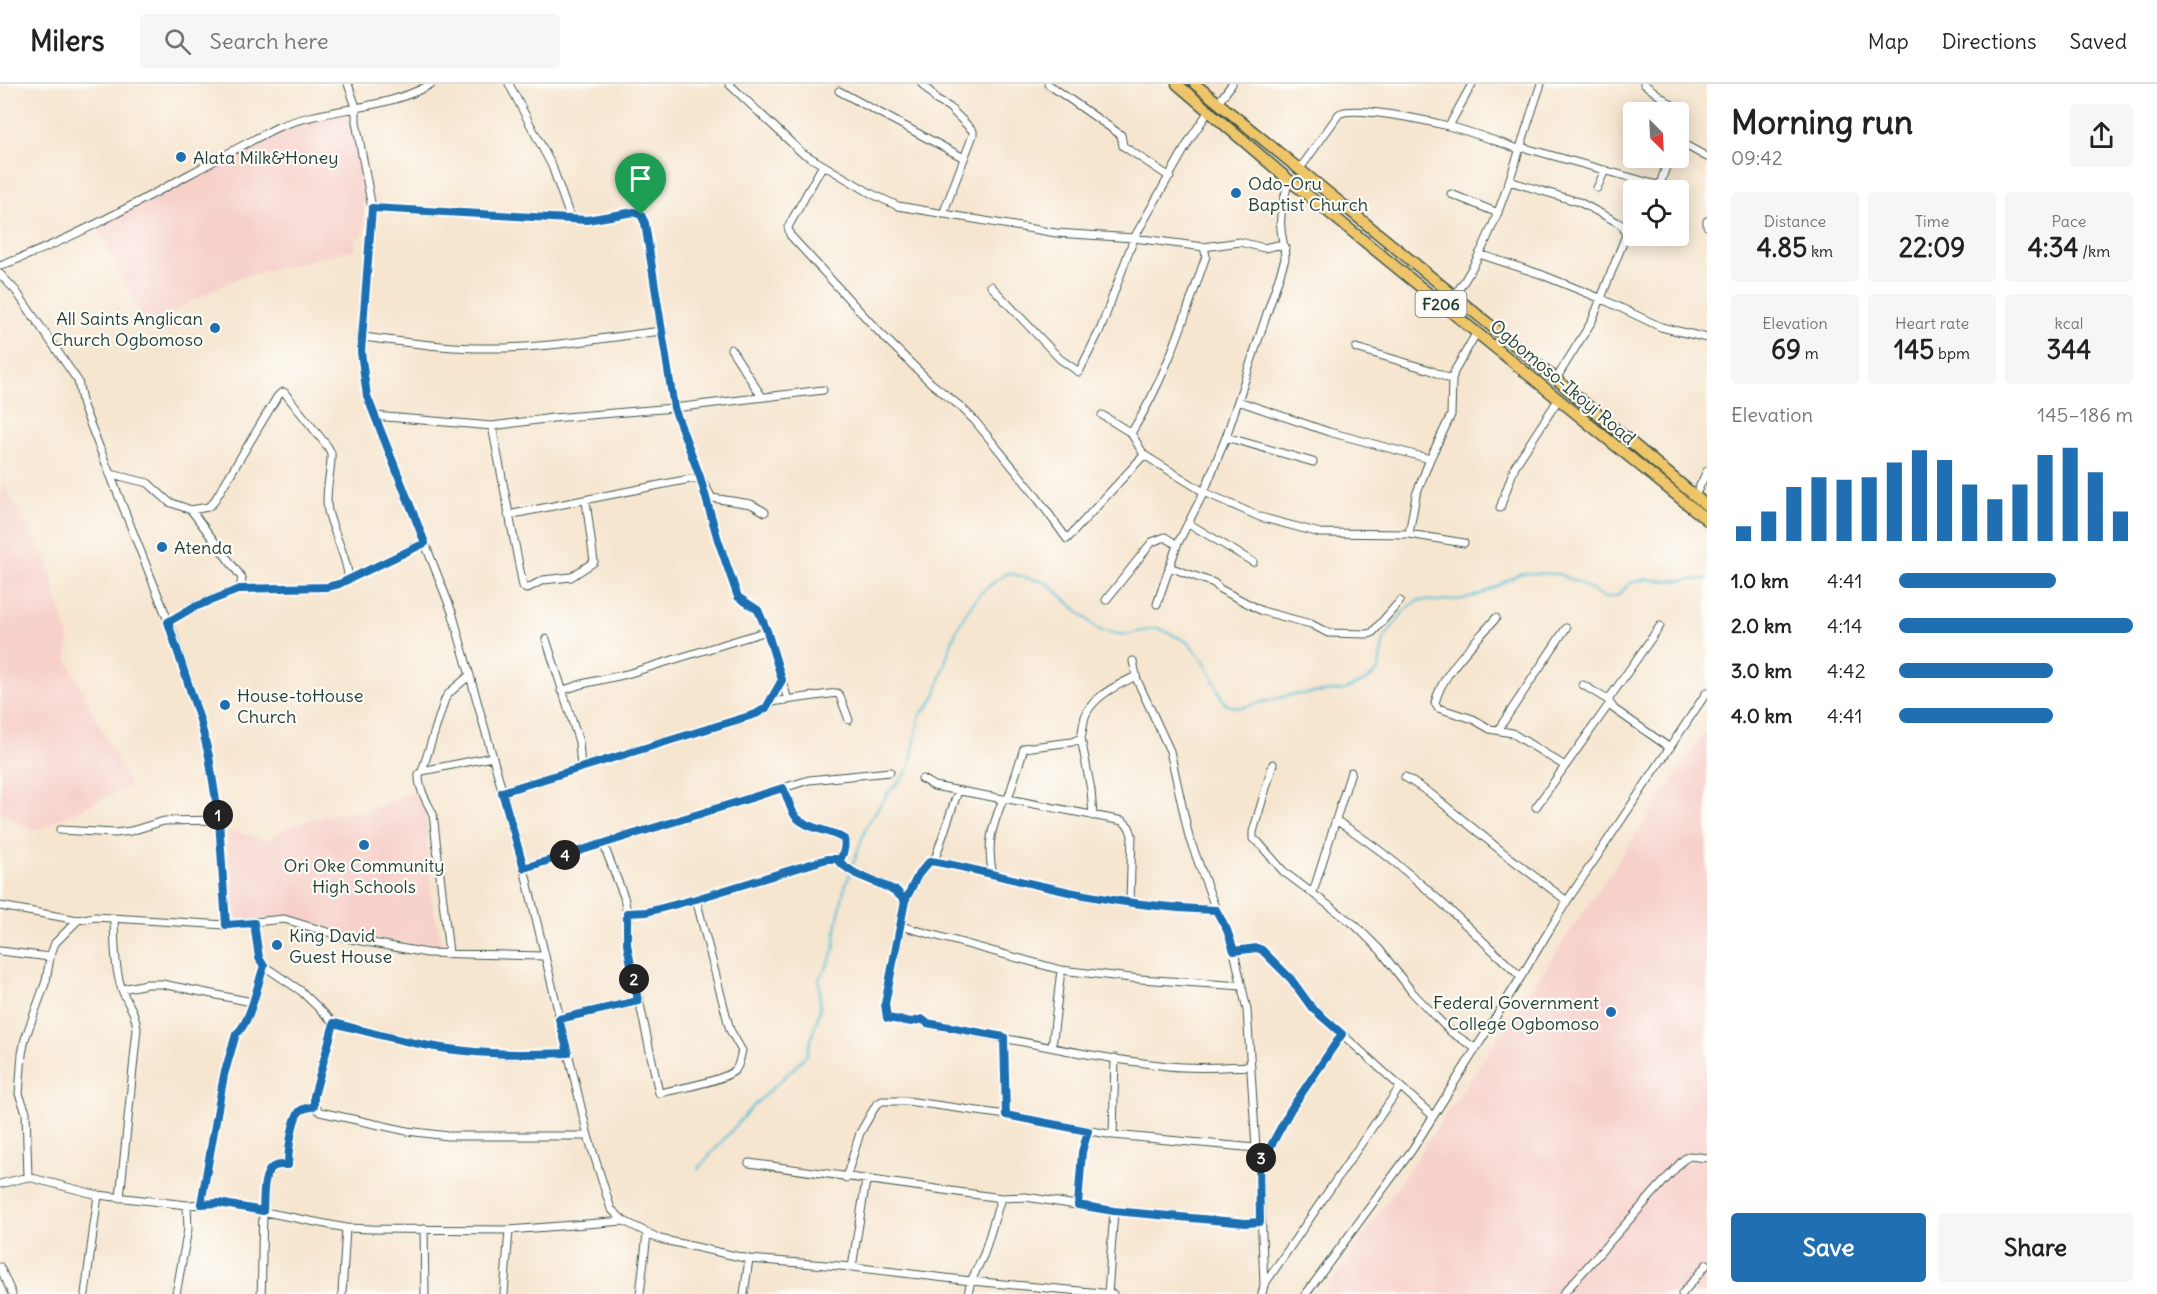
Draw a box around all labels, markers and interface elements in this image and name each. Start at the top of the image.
search box [140,14,560,68]
text: Milers [30,23,104,59]
icon: search [161,25,194,58]
text: Search here [209,27,329,55]
text: Map [1868,28,1909,55]
text: Directions [1942,28,2036,55]
text: Saved [2069,28,2127,55]
text: Morning run [1731,101,1913,143]
north arrow [1623,102,1689,168]
map controls [1623,102,1689,246]
button: share [2070,104,2133,167]
text: 09:42 [1731,145,1783,170]
place label: Alata Milk&Honey [193,146,338,169]
marker: Alata Milk&Honey [174,150,188,164]
pin [615,153,666,215]
icon: arrive [624,162,657,195]
place label: Odo-Oru Baptist Church [1248,172,1368,216]
button: locate [1623,180,1689,246]
marker: Odo-Oru Baptist Church [1229,186,1243,200]
text: Distance [1764,211,1826,231]
text: Time [1915,211,1949,231]
text: Pace [2052,211,2086,231]
text: 4.85 [1757,231,1807,264]
text: 22:09 [1899,231,1965,264]
text: 4:34 [2028,231,2078,264]
text: km [1807,241,1833,261]
text: /km [2078,241,2110,261]
road number: F206 [1416,291,1466,317]
place label: All Saints Anglican Church Ogbomoso [51,307,203,351]
text: Elevation [1762,313,1828,333]
text: Heart rate [1895,313,1969,333]
text: kcal [2055,313,2083,333]
street label: Ogbomoso-Ikoyi Road [1485,314,1641,450]
marker: All Saints Anglican Church Ogbomoso [208,321,222,335]
text: 69 [1771,333,1801,366]
text: 145 [1894,333,1934,366]
text: 344 [2047,333,2091,366]
text: m [1801,343,1819,363]
text: bpm [1934,343,1970,363]
text: Elevation [1731,402,1813,427]
text: 145–186 m [2037,402,2133,427]
place label: Atenda [174,536,232,559]
marker: Atenda [155,540,169,554]
text: 1.0 km [1731,568,1789,593]
text: 4:41 [1827,568,1862,593]
text: 2.0 km [1731,613,1792,638]
text: 4:14 [1827,613,1863,638]
text: 3.0 km [1731,658,1792,683]
text: 4:42 [1827,658,1866,683]
place label: House-toHouse Church [237,684,363,728]
marker: House-toHouse Church [218,698,232,712]
text: 4.0 km [1731,703,1792,728]
text: 4:41 [1827,703,1862,728]
pin: 1 [203,800,233,830]
text: 1 [215,805,221,825]
marker: Ori Oke Community High Schools [357,838,371,852]
pin: 4 [550,840,580,870]
text: 4 [560,845,570,865]
place label: Ori Oke Community High Schools [283,854,445,898]
place label: King David Guest House [289,924,392,968]
marker: King David Guest House [270,938,284,952]
pin: 2 [619,964,649,994]
text: 2 [630,969,638,989]
place label: Federal Government College Ogbomoso [1433,991,1599,1035]
marker: Federal Government College Ogbomoso [1604,1005,1618,1019]
pin: 3 [1246,1143,1276,1173]
text: 3 [1256,1148,1266,1168]
button: Save [1731,1213,1926,1282]
button: Share [1938,1213,2133,1282]

